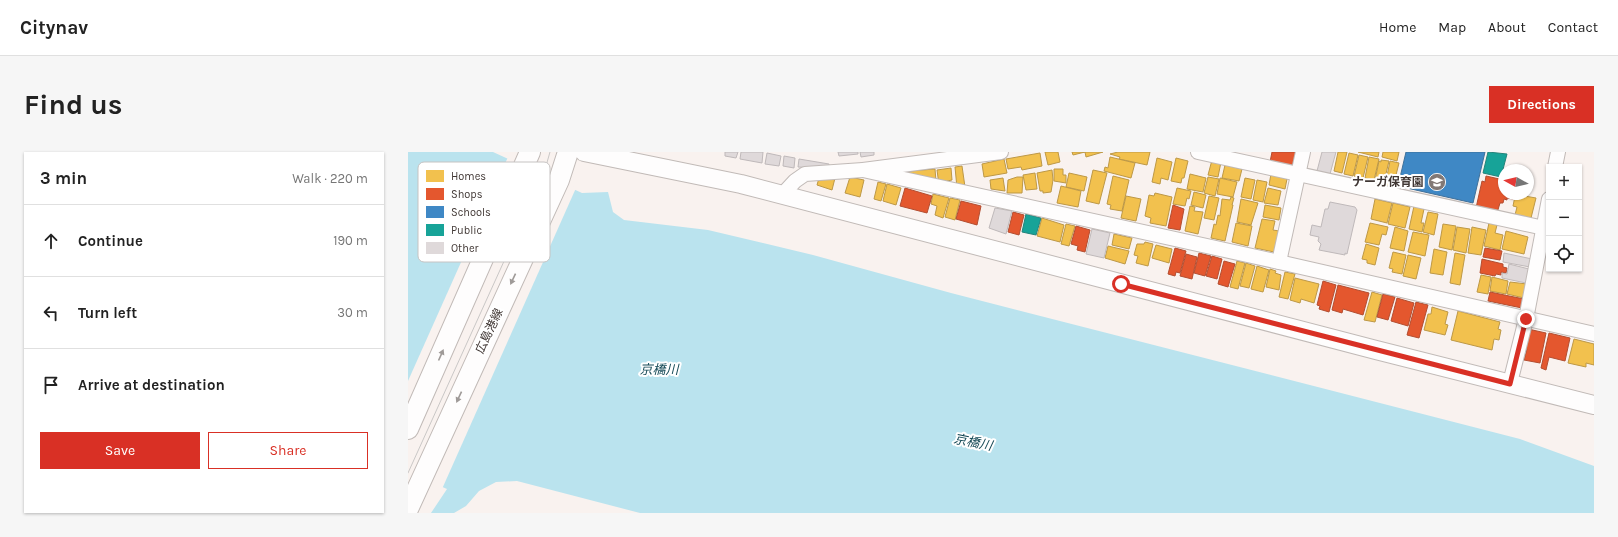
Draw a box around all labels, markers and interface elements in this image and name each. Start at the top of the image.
text: Citynav [20,17,88,39]
text: Home [1379,19,1416,36]
text: Map [1438,19,1466,36]
text: About [1488,19,1526,36]
text: Contact [1548,19,1598,36]
button: Directions [1489,86,1594,123]
text: Find us [24,88,123,121]
legend [418,162,550,262]
north arrow [1498,164,1534,200]
map controls [1546,164,1582,272]
button: + [1546,164,1582,200]
text: 3 min [40,168,87,188]
text: Homes [451,170,486,183]
text: Walk · 220 m [292,171,368,186]
school or university icon: ナーガ保育園 [1427,172,1447,192]
place label: ナーガ保育園 [1352,175,1424,189]
text: Shops [451,188,483,201]
button: − [1546,200,1582,236]
text: Schools [451,206,491,219]
text: Public [451,224,483,237]
icon: ahead [40,230,62,252]
text: Continue [78,232,143,250]
text: 190 m [333,233,368,248]
button: locate [1546,236,1582,272]
text: Other [451,242,479,255]
one-way arrow [510,273,516,285]
route start [1112,275,1130,293]
icon: left [40,302,62,324]
text: Turn left [78,304,137,322]
text: 30 m [337,305,368,320]
street label: 広島港線 [473,306,505,356]
route end [1517,310,1535,328]
one-way arrow [438,349,444,360]
water label: 京橋川 [639,362,680,377]
icon: arrive [40,374,62,396]
text: Arrive at destination [78,376,225,394]
one-way arrow [456,391,462,403]
water label: 京橋川 [952,431,996,453]
button: Save [40,432,200,469]
button: Share [208,432,368,469]

